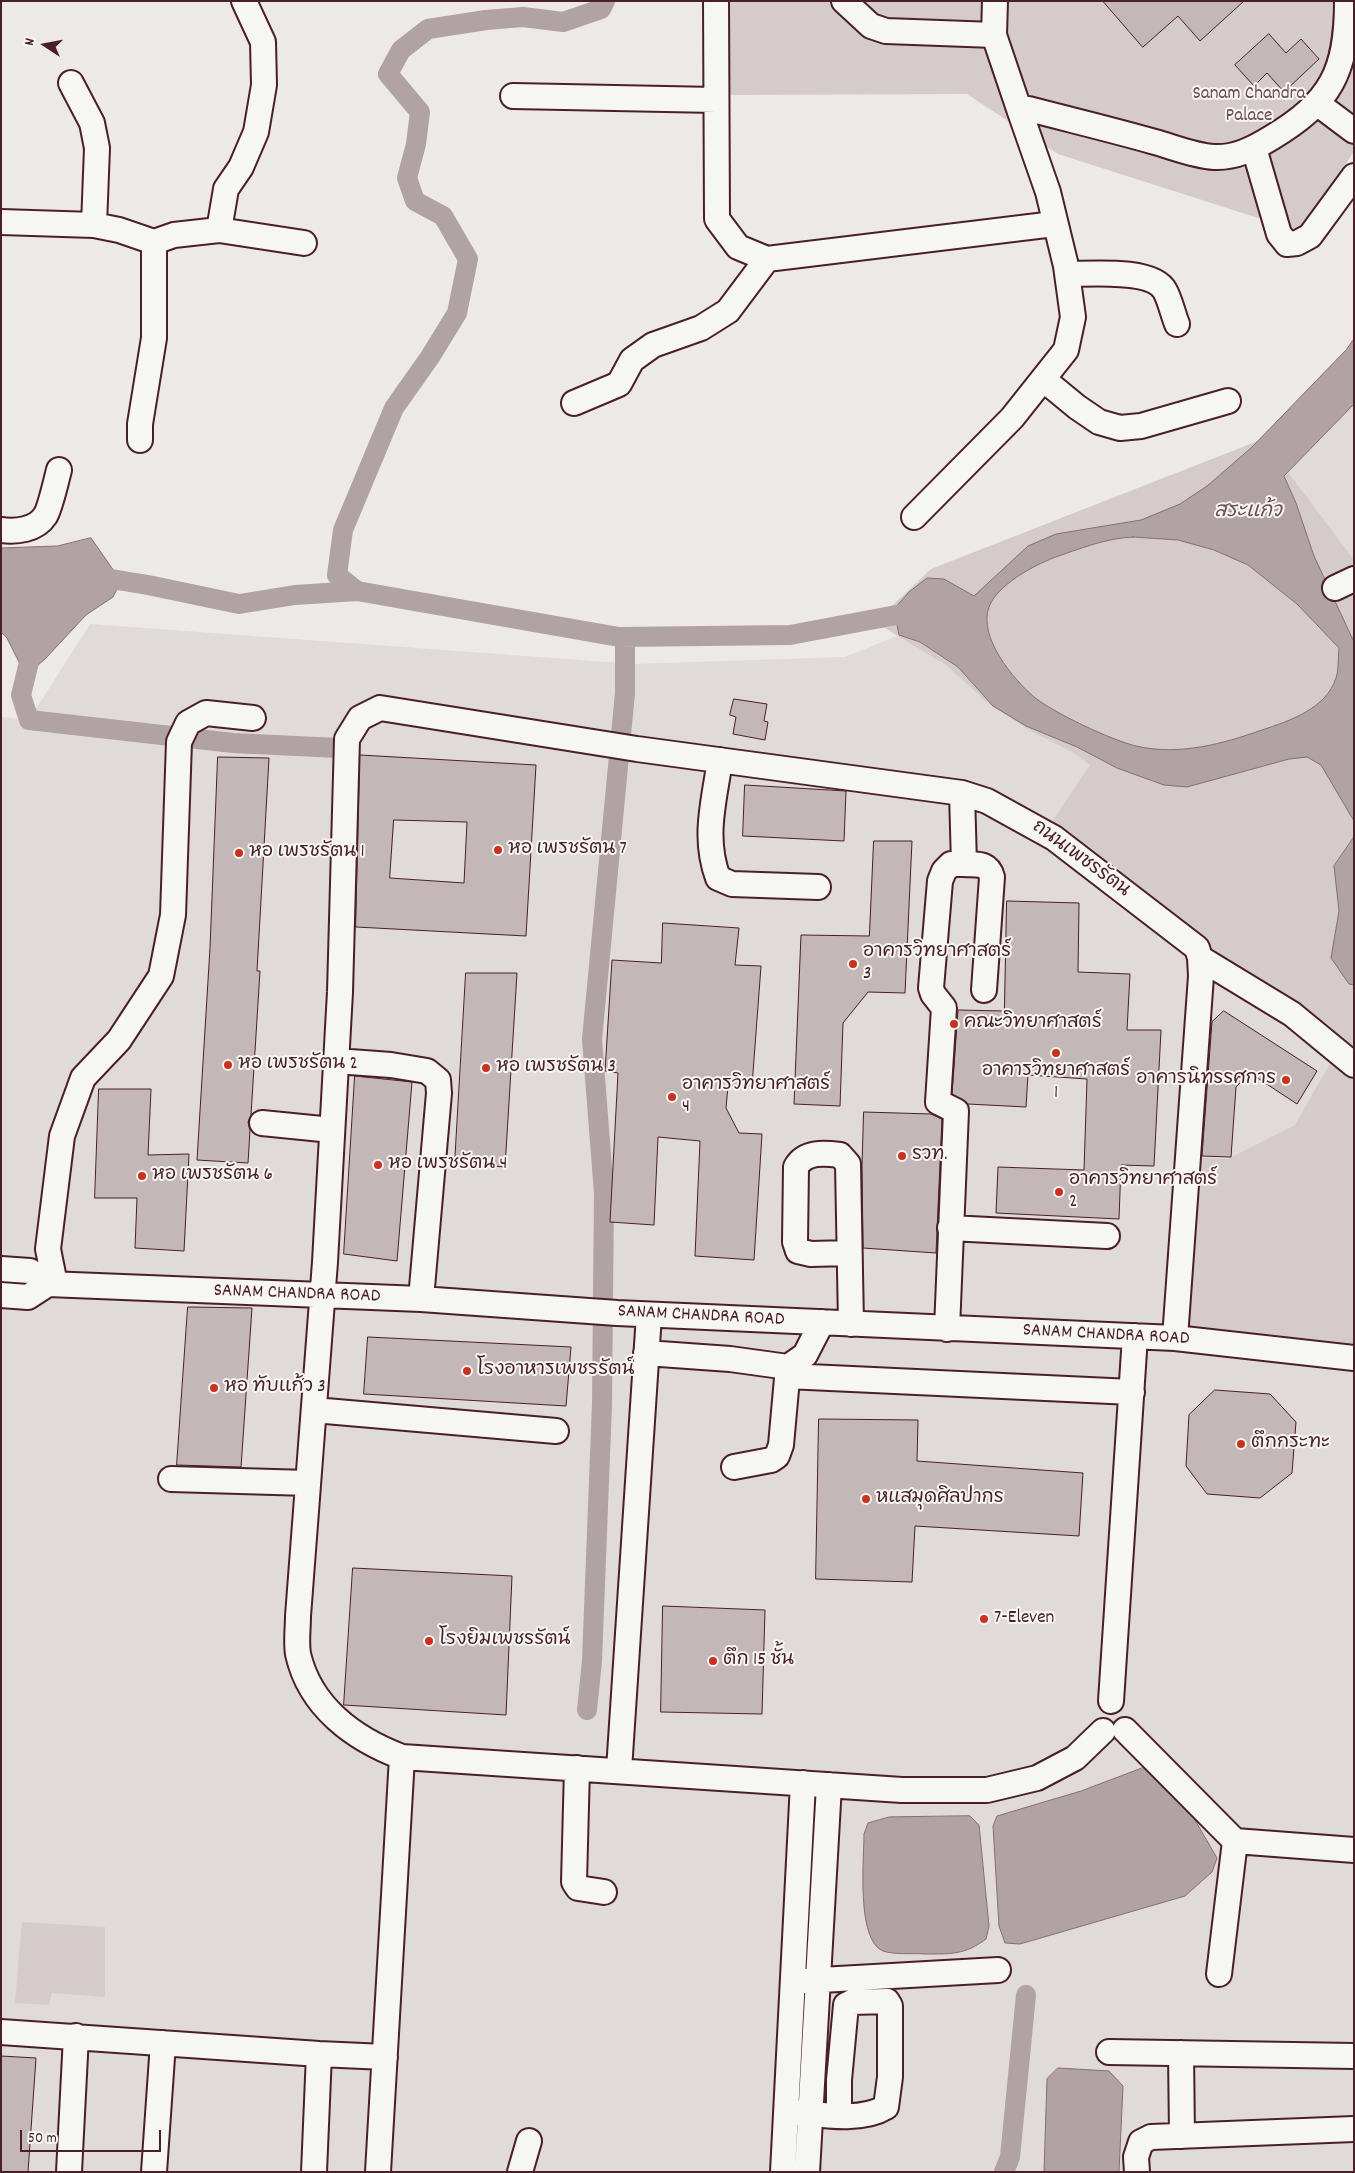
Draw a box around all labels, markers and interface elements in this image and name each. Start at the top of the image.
north arrow [20,20,70,70]
text: N [20,37,41,47]
park label: Sanam Chandra Palace [1192,84,1306,128]
water label: สระแก้ว [1214,501,1282,525]
street label: ถนนเพชรรัตน [1026,817,1134,903]
place label: หอ เพรชรัตน 7 [508,839,627,861]
place label: หอ เพรชรัตน 1 [249,842,365,864]
marker: หอ เพรชรัตน 7 [492,844,504,856]
marker: หอ เพรชรัตน 1 [233,847,245,859]
place label: อาคารวิทยาศาสตร์ 3 [863,942,1011,986]
marker: อาคารวิทยาศาสตร์ 3 [847,958,859,970]
place label: คณะวิทยาศาสตร์ [964,1013,1102,1035]
marker: คณะวิทยาศาสตร์ [948,1018,960,1030]
marker: อาคารวิทยาศาสตร์ 1 [1050,1047,1062,1059]
place label: หอ เพรชรัตน 2 [238,1054,358,1076]
place label: หอ เพรชรัตน 3 [496,1057,616,1079]
marker: หอ เพรชรัตน 2 [222,1059,234,1071]
place label: อาคารวิทยาศาสตร์ 1 [982,1061,1130,1105]
marker: หอ เพรชรัตน 3 [480,1062,492,1074]
place label: อาคารนิทรรศการ [1136,1069,1276,1091]
marker: อาคารนิทรรศการ [1280,1074,1292,1086]
place label: อาคารวิทยาศาสตร์ 4 [682,1075,830,1119]
marker: อาคารวิทยาศาสตร์ 4 [666,1091,678,1103]
place label: รวท. [912,1145,948,1167]
marker: รวท. [896,1150,908,1162]
place label: หอ เพรชรัตน 4 [388,1154,507,1176]
marker: หอ เพรชรัตน 4 [372,1159,384,1171]
place label: หอ เพรชรัตน 6 [152,1165,273,1187]
marker: หอ เพรชรัตน 6 [136,1170,148,1182]
place label: อาคารวิทยาศาสตร์ 2 [1069,1170,1217,1214]
marker: อาคารวิทยาศาสตร์ 2 [1053,1186,1065,1198]
street label: SANAM CHANDRA ROAD [213,1281,381,1309]
street label: SANAM CHANDRA ROAD [617,1301,785,1333]
street label: SANAM CHANDRA ROAD [1022,1320,1190,1352]
place label: โรงอาหารเพชรรัตน์ [477,1360,634,1382]
marker: โรงอาหารเพชรรัตน์ [461,1365,473,1377]
place label: หอ ทับแก้ว 3 [224,1377,326,1399]
marker: หอ ทับแก้ว 3 [208,1382,220,1394]
place label: ตึกกระทะ [1251,1433,1330,1455]
marker: ตึกกระทะ [1235,1438,1247,1450]
place label: หแสมุดศิลปากร [876,1488,1004,1510]
marker: หแสมุดศิลปากร [860,1493,872,1505]
place label: 7-Eleven [994,1608,1054,1630]
marker: 7-Eleven [978,1613,990,1625]
place label: โรงยิมเพชรรัตน์ [439,1630,570,1652]
marker: โรงยิมเพชรรัตน์ [423,1635,435,1647]
place label: ตึก 15 ชั้น [723,1650,794,1672]
marker: ตึก 15 ชั้น [707,1655,719,1667]
scale bar [22,2120,164,2152]
text: 50 m [28,2128,57,2150]

